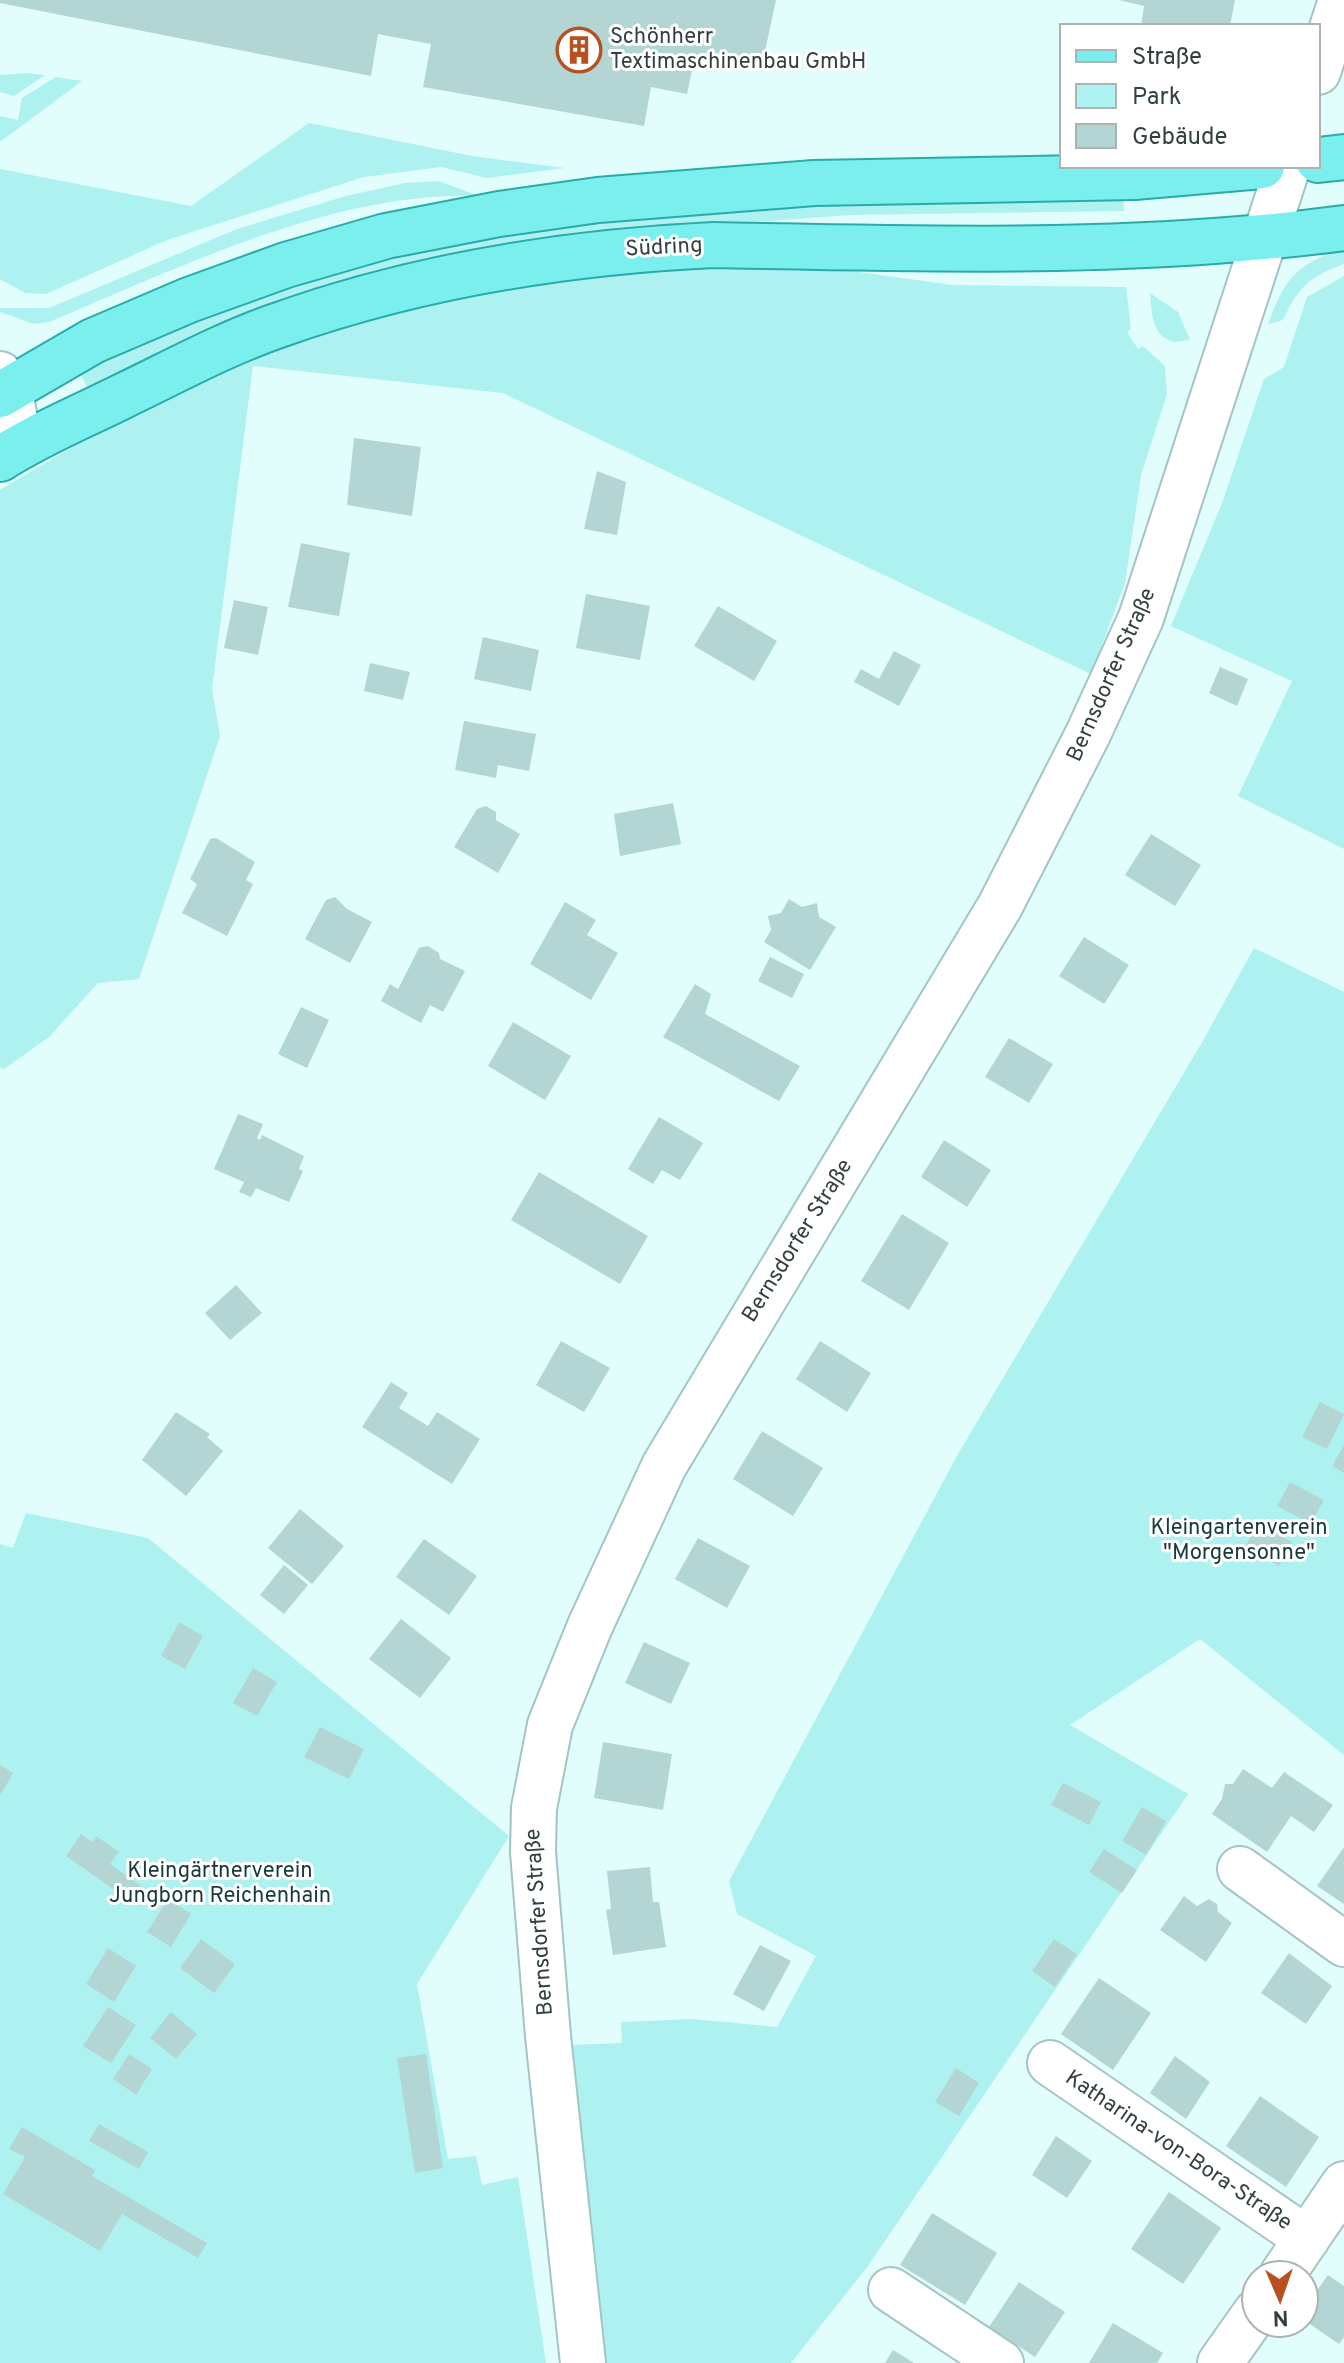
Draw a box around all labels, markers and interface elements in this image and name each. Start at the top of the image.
place label: Schönherr Textimaschinenbau GmbH [610,24,867,76]
legend [1060,24,1320,168]
building icon: Schönherr Textimaschinenbau GmbH [555,26,603,74]
text: Straße [1132,43,1202,73]
text: Park [1132,83,1182,113]
text: Gebäude [1132,123,1227,153]
street label: Südring [625,233,703,263]
street label: Bernsdorfer Straße [1062,584,1162,766]
street label: Bernsdorfer Straße [737,1154,859,1328]
park label: Kleingartenverein "Morgensonne" [1150,1515,1328,1567]
street label: Bernsdorfer Straße [520,1828,560,2016]
park label: Kleingärtnerverein Jungborn Reichenhain [109,1858,331,1910]
street label: Katharina-von-Bora-Straße [1059,2065,1297,2237]
north arrow [1240,2259,1320,2339]
text: N [1272,2303,1289,2330]

